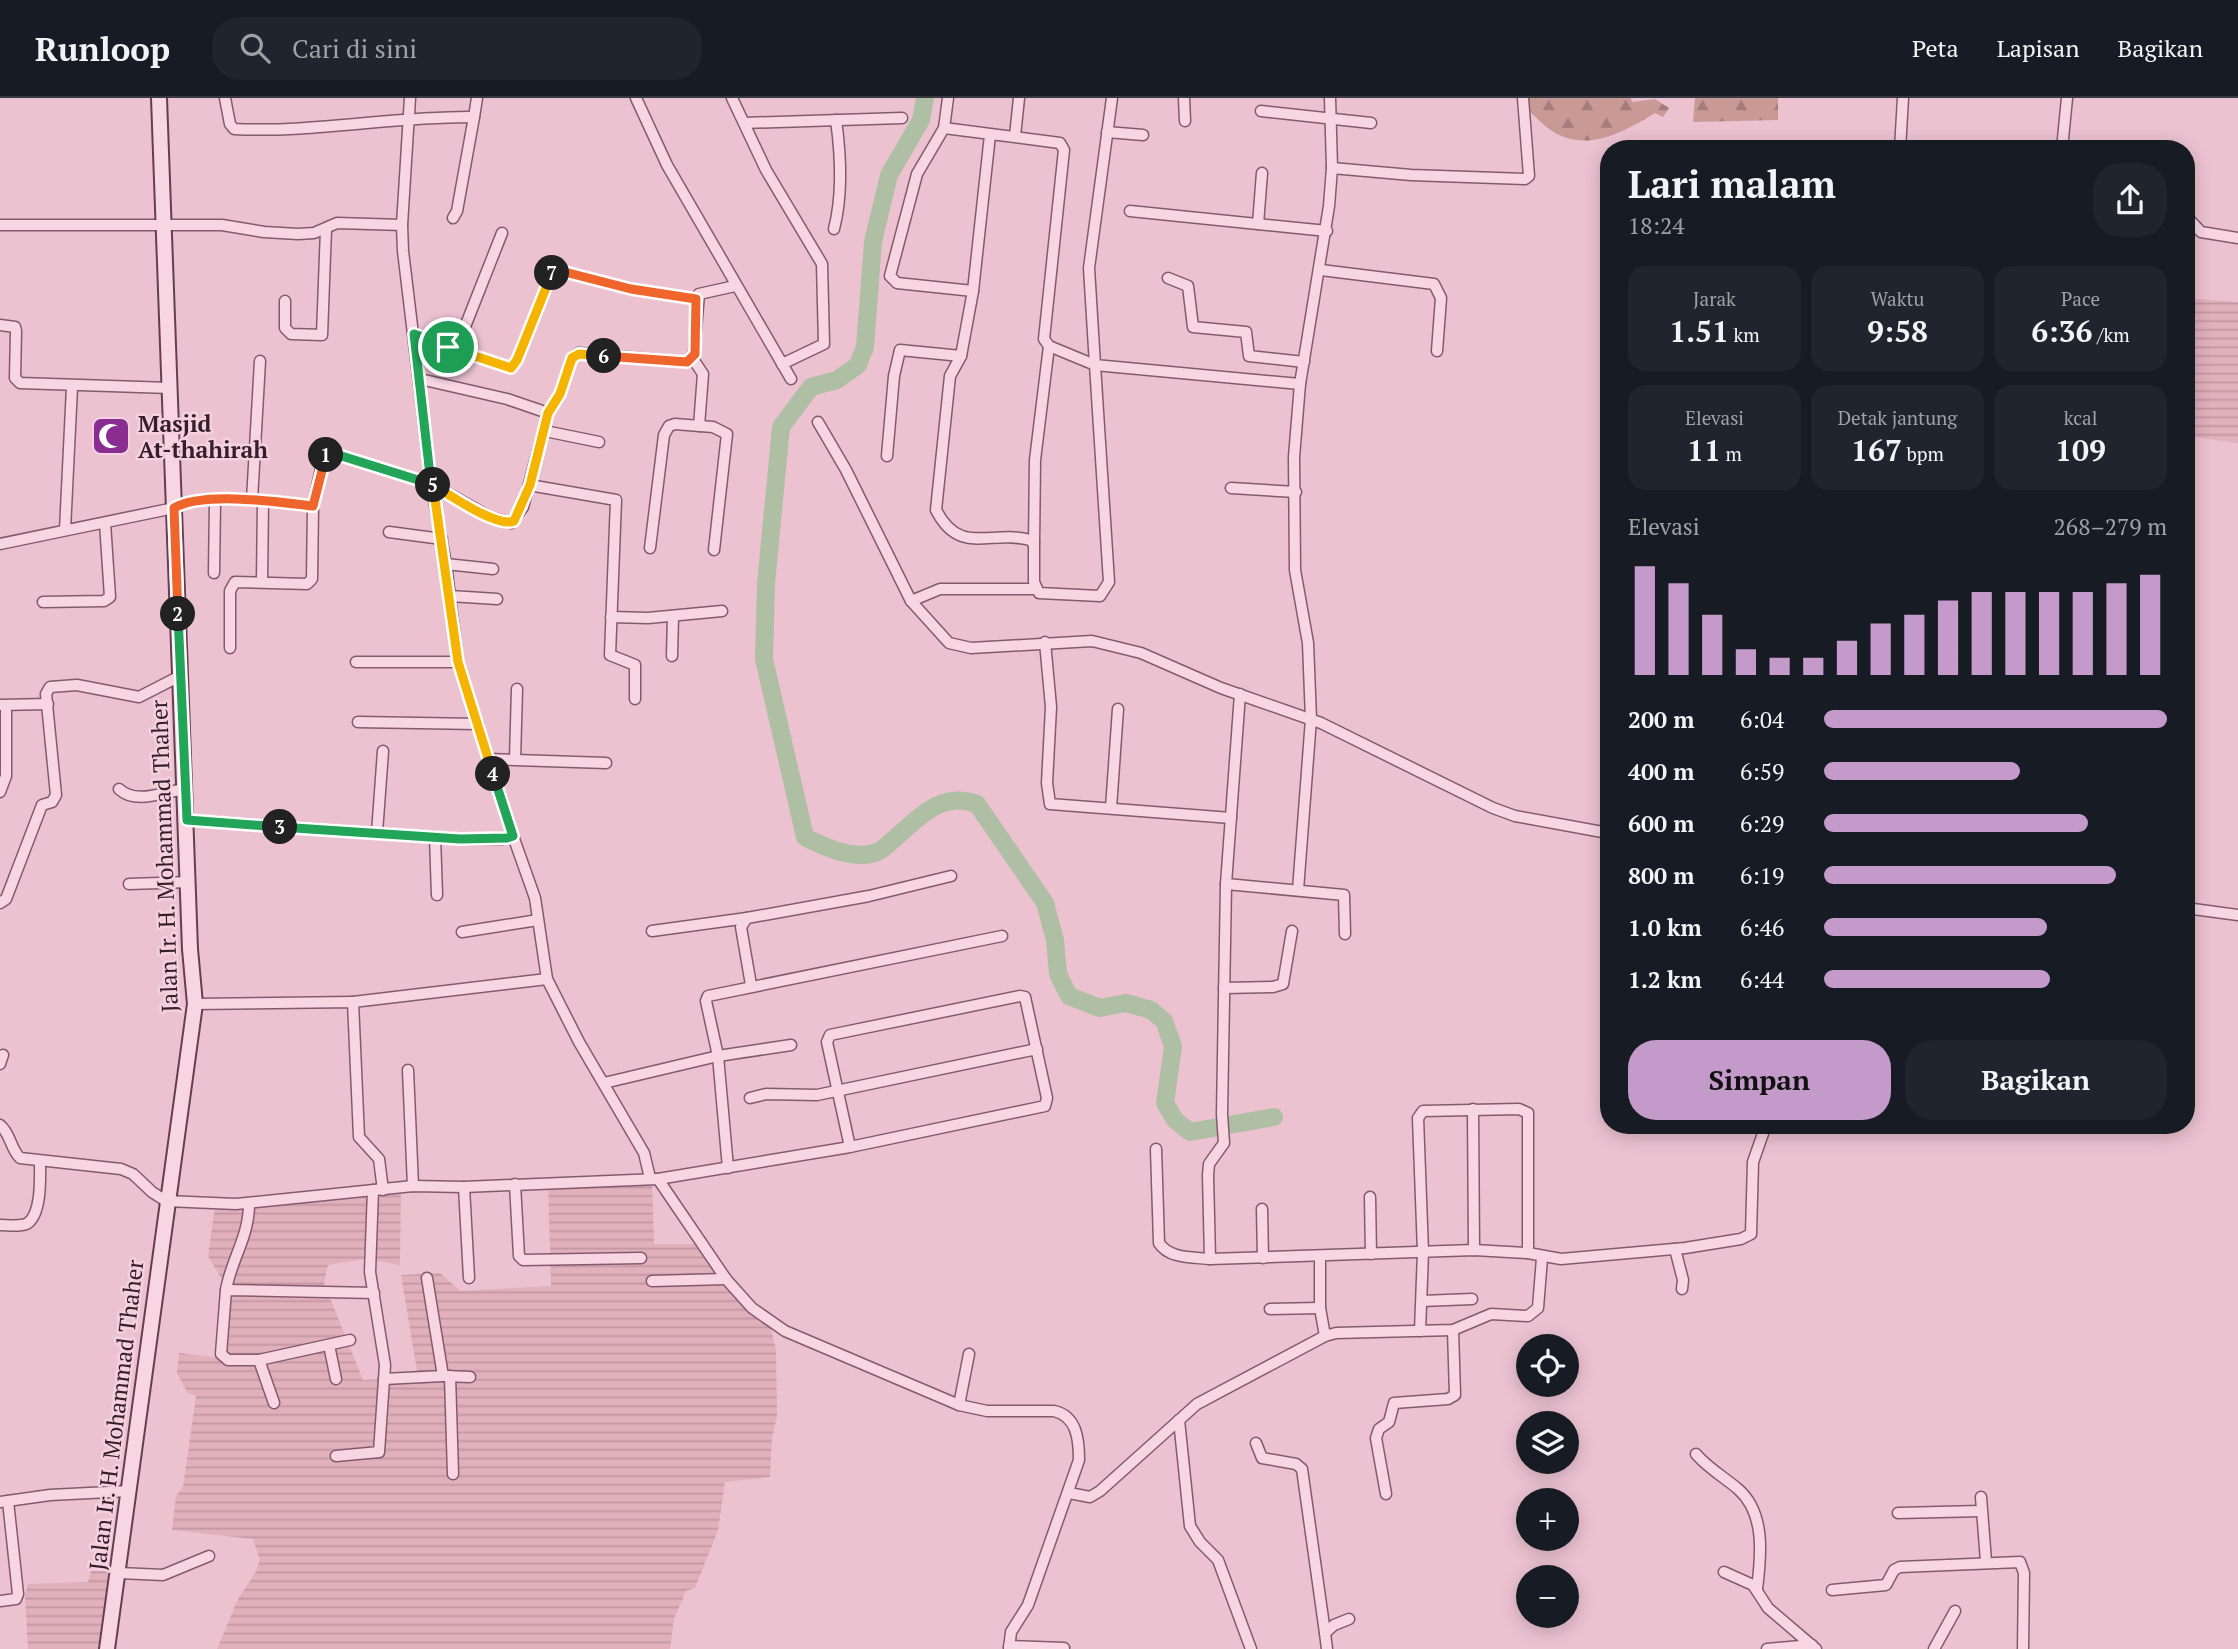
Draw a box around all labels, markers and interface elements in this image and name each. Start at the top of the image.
search box [212,17,702,80]
text: Runloop [35,27,170,70]
icon: search [236,29,274,67]
text: Cari di sini [292,31,417,65]
text: Peta [1912,32,1959,64]
text: Lapisan [1997,32,2080,64]
text: Bagikan [2118,32,2203,64]
text: Lari malam [1628,159,1836,209]
button: share [2093,163,2167,237]
text: 18:24 [1628,210,1685,241]
pin: 7 [534,256,570,290]
text: 7 [546,260,557,285]
text: Jarak [1693,286,1736,311]
text: Waktu [1871,286,1924,311]
text: Pace [2061,286,2100,311]
text: 1.51 [1669,311,1729,351]
text: 9:58 [1867,311,1928,351]
text: 6:36 [2031,311,2092,351]
pin [418,317,478,377]
text: km [1729,322,1760,347]
text: /km [2092,322,2130,347]
icon: arrive [429,328,467,366]
pin: 6 [586,338,622,374]
text: 6 [598,343,609,368]
text: Elevasi [1685,405,1744,430]
text: Detak jantung [1838,405,1957,430]
text: kcal [2064,405,2097,430]
place label: Masjid At-thahirah [138,408,268,465]
mosque icon: Masjid At-thahirah [90,415,132,457]
text: 11 [1687,430,1721,470]
text: 167 [1851,430,1902,470]
text: 109 [2055,430,2106,470]
pin: 1 [308,438,344,472]
text: m [1721,441,1742,466]
text: bpm [1902,441,1944,466]
text: 1 [320,442,331,467]
pin: 5 [416,468,450,502]
text: 5 [427,472,438,497]
text: Elevasi [1628,511,1700,542]
text: 268–279 m [2054,511,2167,542]
pin: 2 [160,596,196,632]
text: 2 [172,601,183,626]
street label: Jalan Ir. H. Mohammad Thaher [143,699,185,1013]
text: 200 m [1628,704,1694,735]
text: 6:04 [1740,704,1784,735]
pin: 4 [476,756,510,792]
text: 400 m [1628,756,1694,787]
text: 6:59 [1740,756,1784,787]
text: 4 [487,761,498,786]
text: 600 m [1628,808,1694,839]
text: 6:29 [1740,808,1784,839]
pin: 3 [262,810,298,844]
text: 3 [274,814,285,839]
text: 800 m [1628,860,1694,891]
text: 6:19 [1740,860,1784,891]
text: 1.0 km [1628,912,1702,943]
text: 6:46 [1740,912,1784,943]
text: 1.2 km [1628,964,1702,995]
text: 6:44 [1740,964,1784,995]
button: Simpan [1628,1040,1891,1120]
button: Bagikan [1905,1040,2167,1120]
street label: Jalan Ir. H. Mohammad Thaher [82,1258,150,1572]
map controls [1516,1334,1579,1628]
button: locate [1516,1334,1579,1397]
button: layers [1516,1411,1579,1474]
button: + [1516,1488,1579,1551]
button: − [1516,1565,1579,1628]

